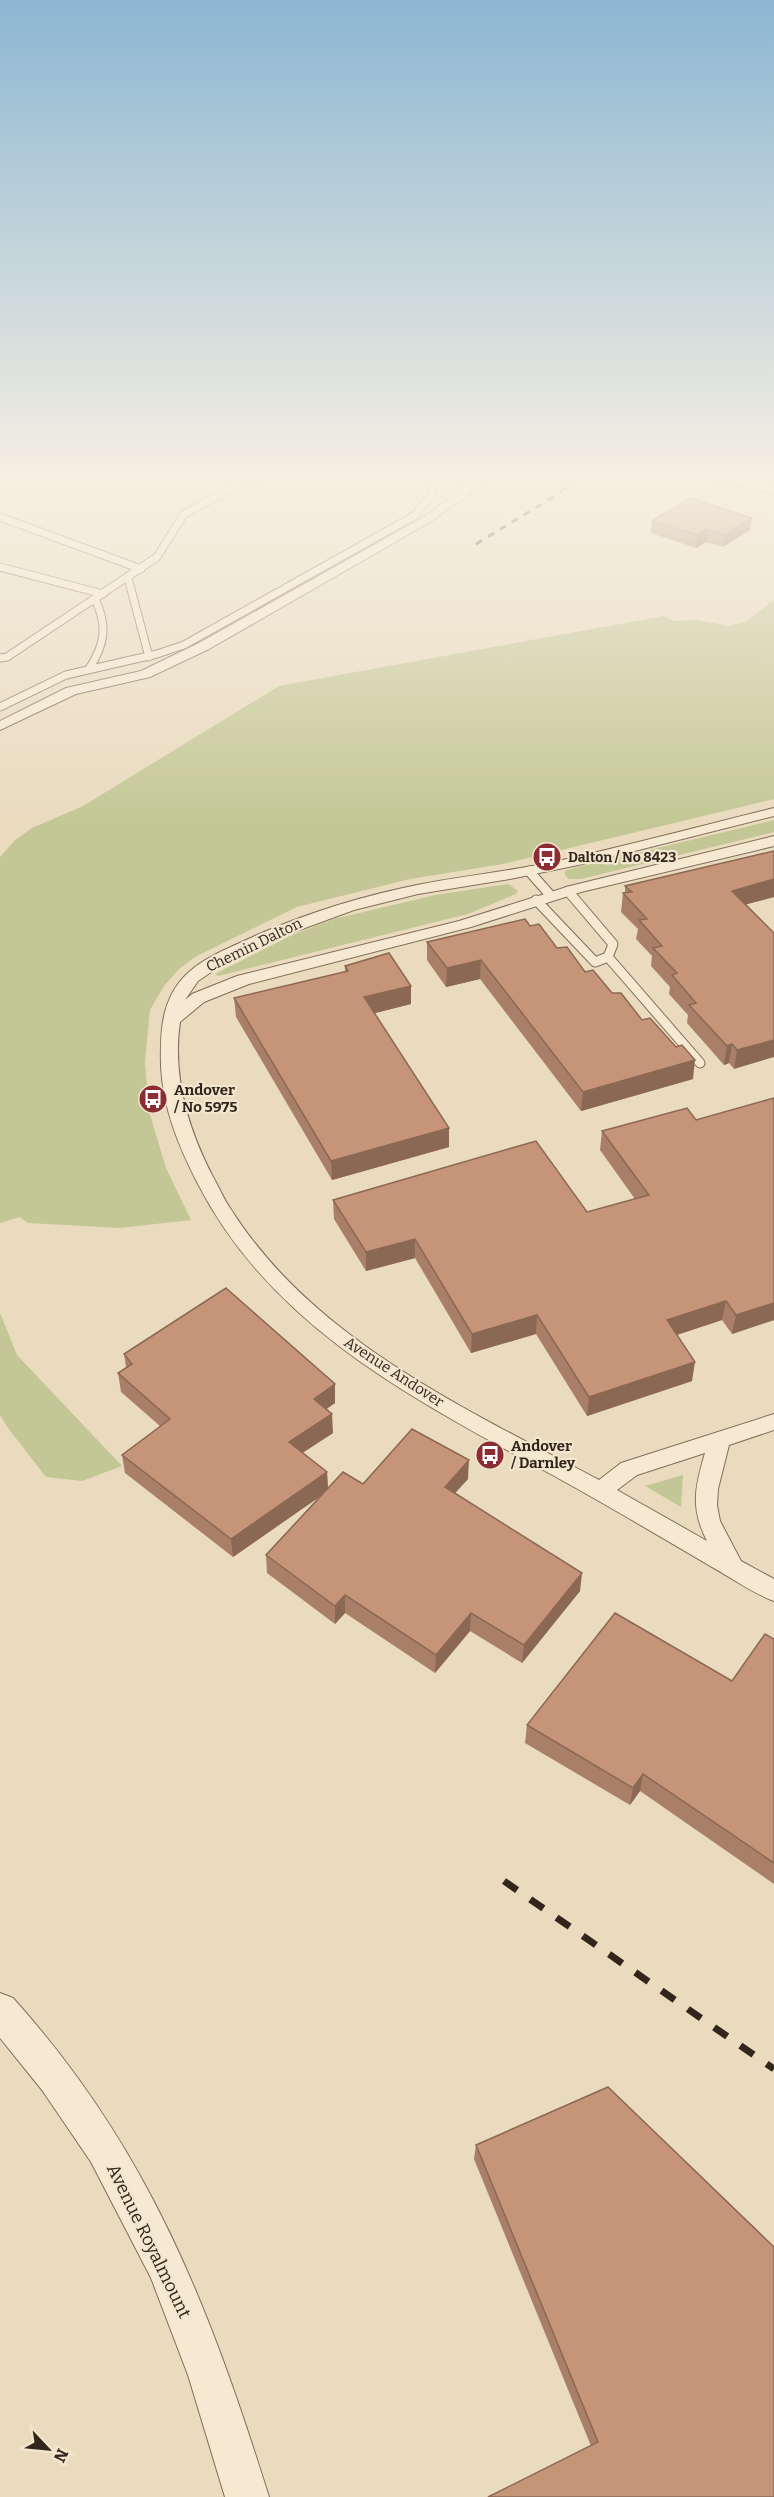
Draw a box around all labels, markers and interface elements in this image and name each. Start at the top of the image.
bus stop icon: Dalton / No 8423 [531,841,563,873]
place label: Dalton / No 8423 [568,849,676,866]
street label: Chemin Dalton [203,914,305,976]
place label: Andover / No 5975 [173,1081,237,1116]
bus stop icon: Andover / No 5975 [137,1083,169,1115]
street label: Avenue Andover [341,1333,448,1411]
place label: Andover / Darnley [510,1437,576,1472]
bus stop icon: Andover / Darnley [474,1439,506,1471]
street label: Avenue Royalmount [102,2160,196,2322]
north arrow [18,2419,78,2479]
text: N [50,2446,72,2465]

